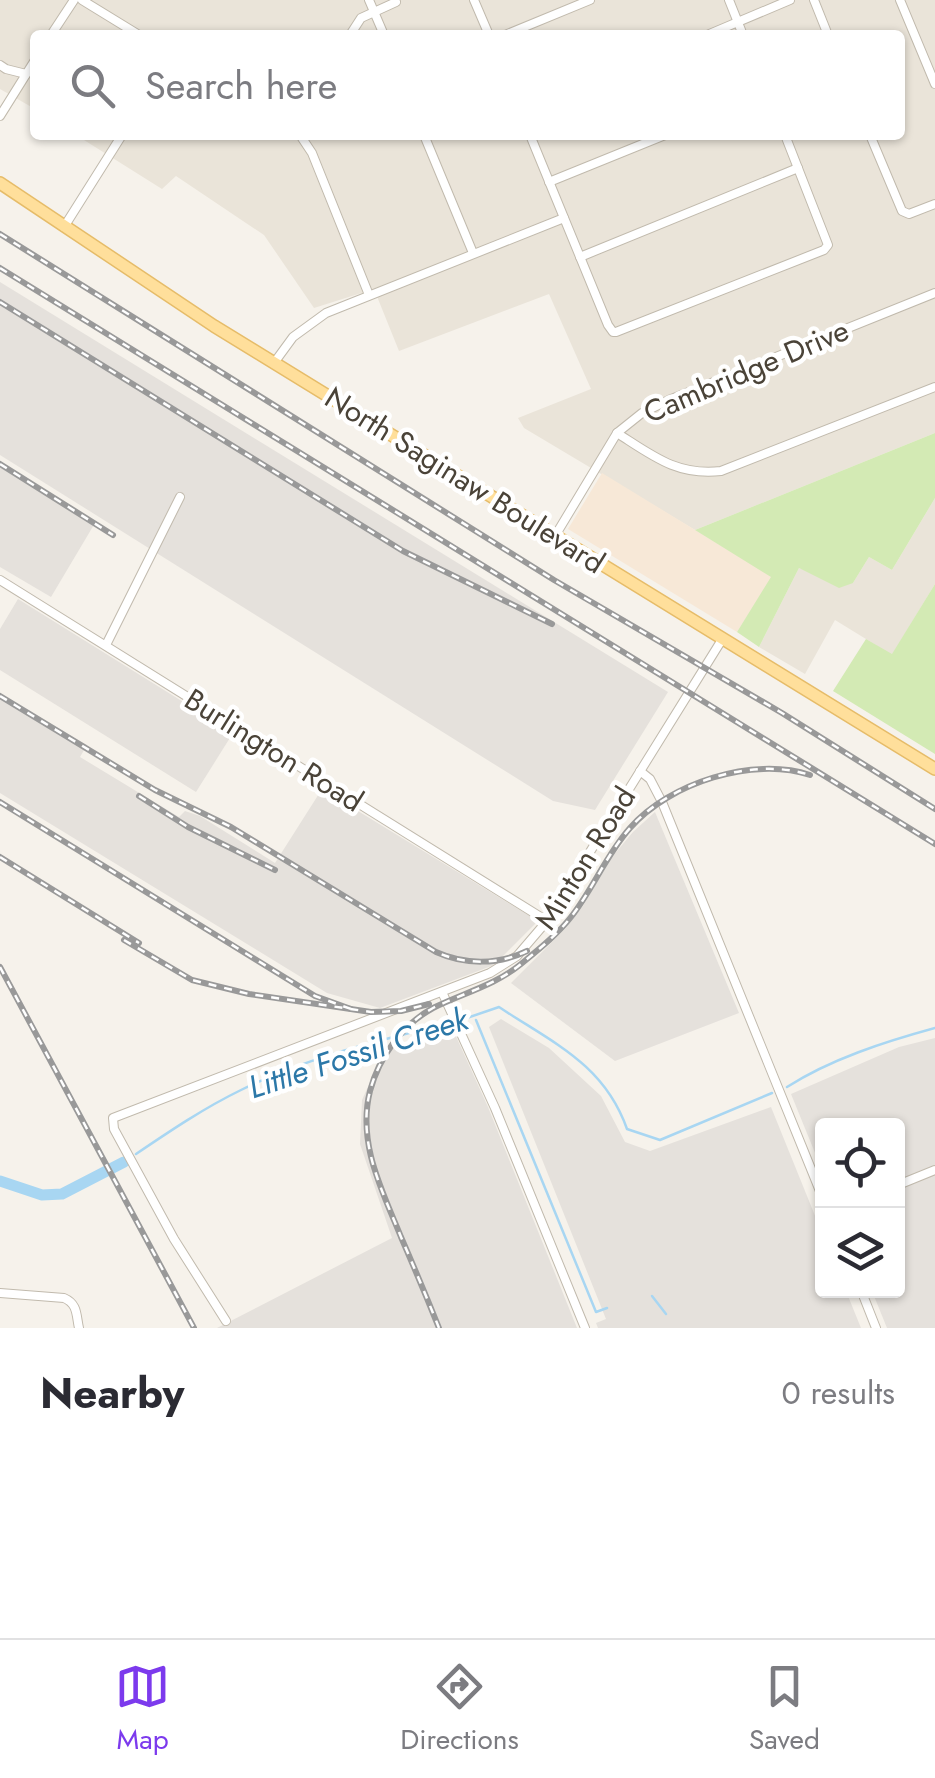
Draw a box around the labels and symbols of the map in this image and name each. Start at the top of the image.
street label: Cambridge Drive [637,308,855,434]
street label: North Saginaw Boulevard [317,376,613,584]
street label: Burlington Road [176,678,372,822]
street label: Minton Road [524,778,646,938]
water label: Little Fossil Creek [242,995,475,1110]

